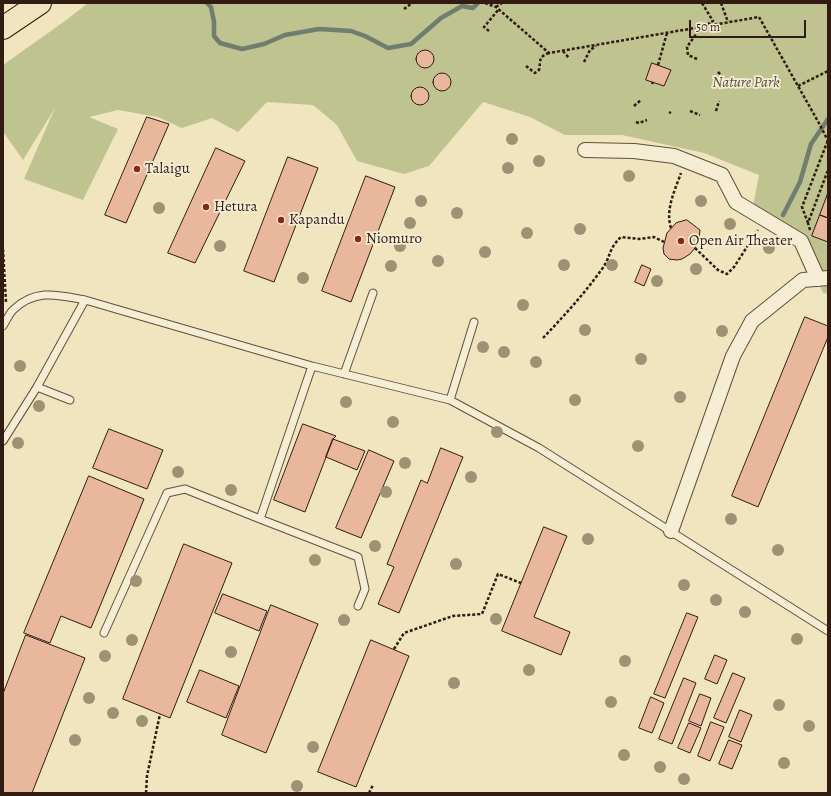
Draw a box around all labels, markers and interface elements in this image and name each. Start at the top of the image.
scale bar [691,12,808,38]
text: 50 m [696,19,720,35]
park label: Nature Park [712,74,780,92]
place label: Talaigu [145,160,190,178]
marker: Talaigu [132,164,142,174]
place label: Hetura [214,198,257,216]
marker: Hetura [201,202,211,212]
place label: Kapandu [289,211,345,229]
marker: Kapandu [276,215,286,225]
place label: Niomuro [366,230,422,248]
place label: Open Air Theater [689,232,793,250]
marker: Niomuro [353,234,363,244]
marker: Open Air Theater [676,236,686,246]

